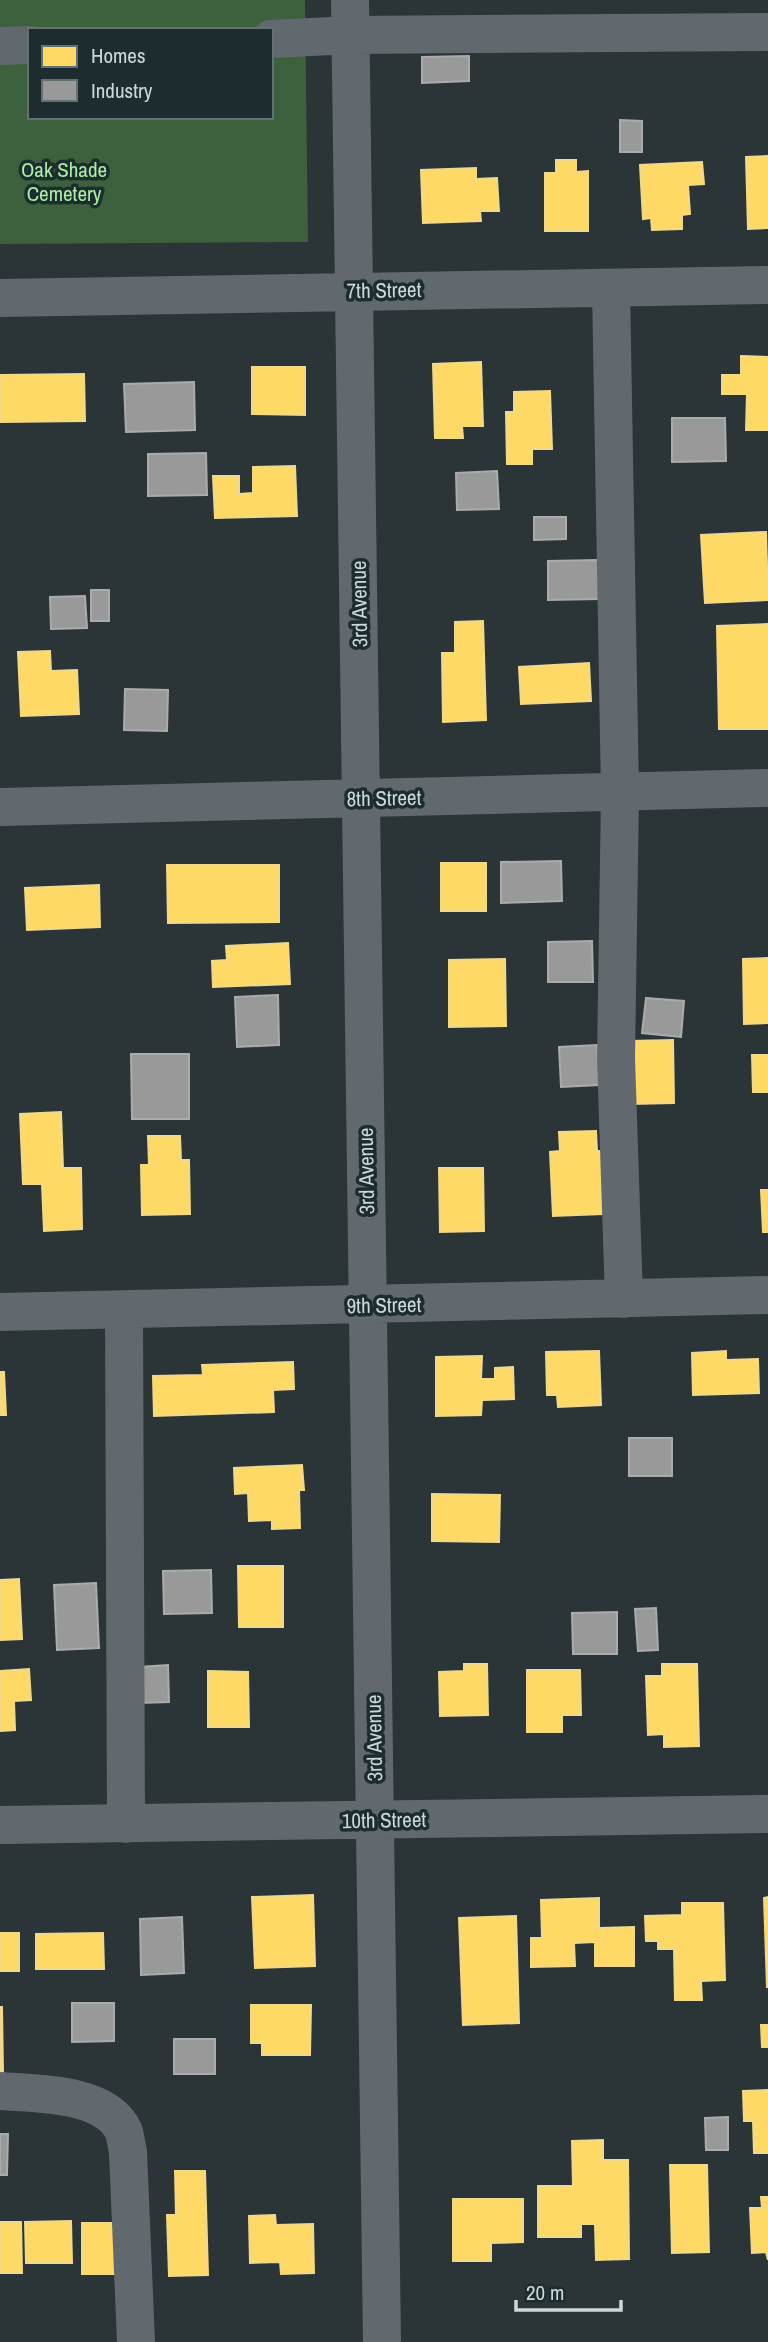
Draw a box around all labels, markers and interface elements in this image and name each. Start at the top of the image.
legend [28,28,273,119]
text: Homes [91,41,146,70]
text: Industry [91,76,153,105]
park label: Oak Shade Cemetery [21,155,107,208]
street label: 7th Street [346,275,422,305]
street label: 3rd Avenue [344,560,374,648]
street label: 8th Street [346,783,422,813]
street label: 3rd Avenue [351,1127,381,1215]
street label: 9th Street [346,1290,422,1320]
street label: 3rd Avenue [359,1694,389,1782]
street label: 10th Street [342,1805,427,1835]
scale bar [516,2268,621,2312]
text: 20 m [526,2278,564,2307]

